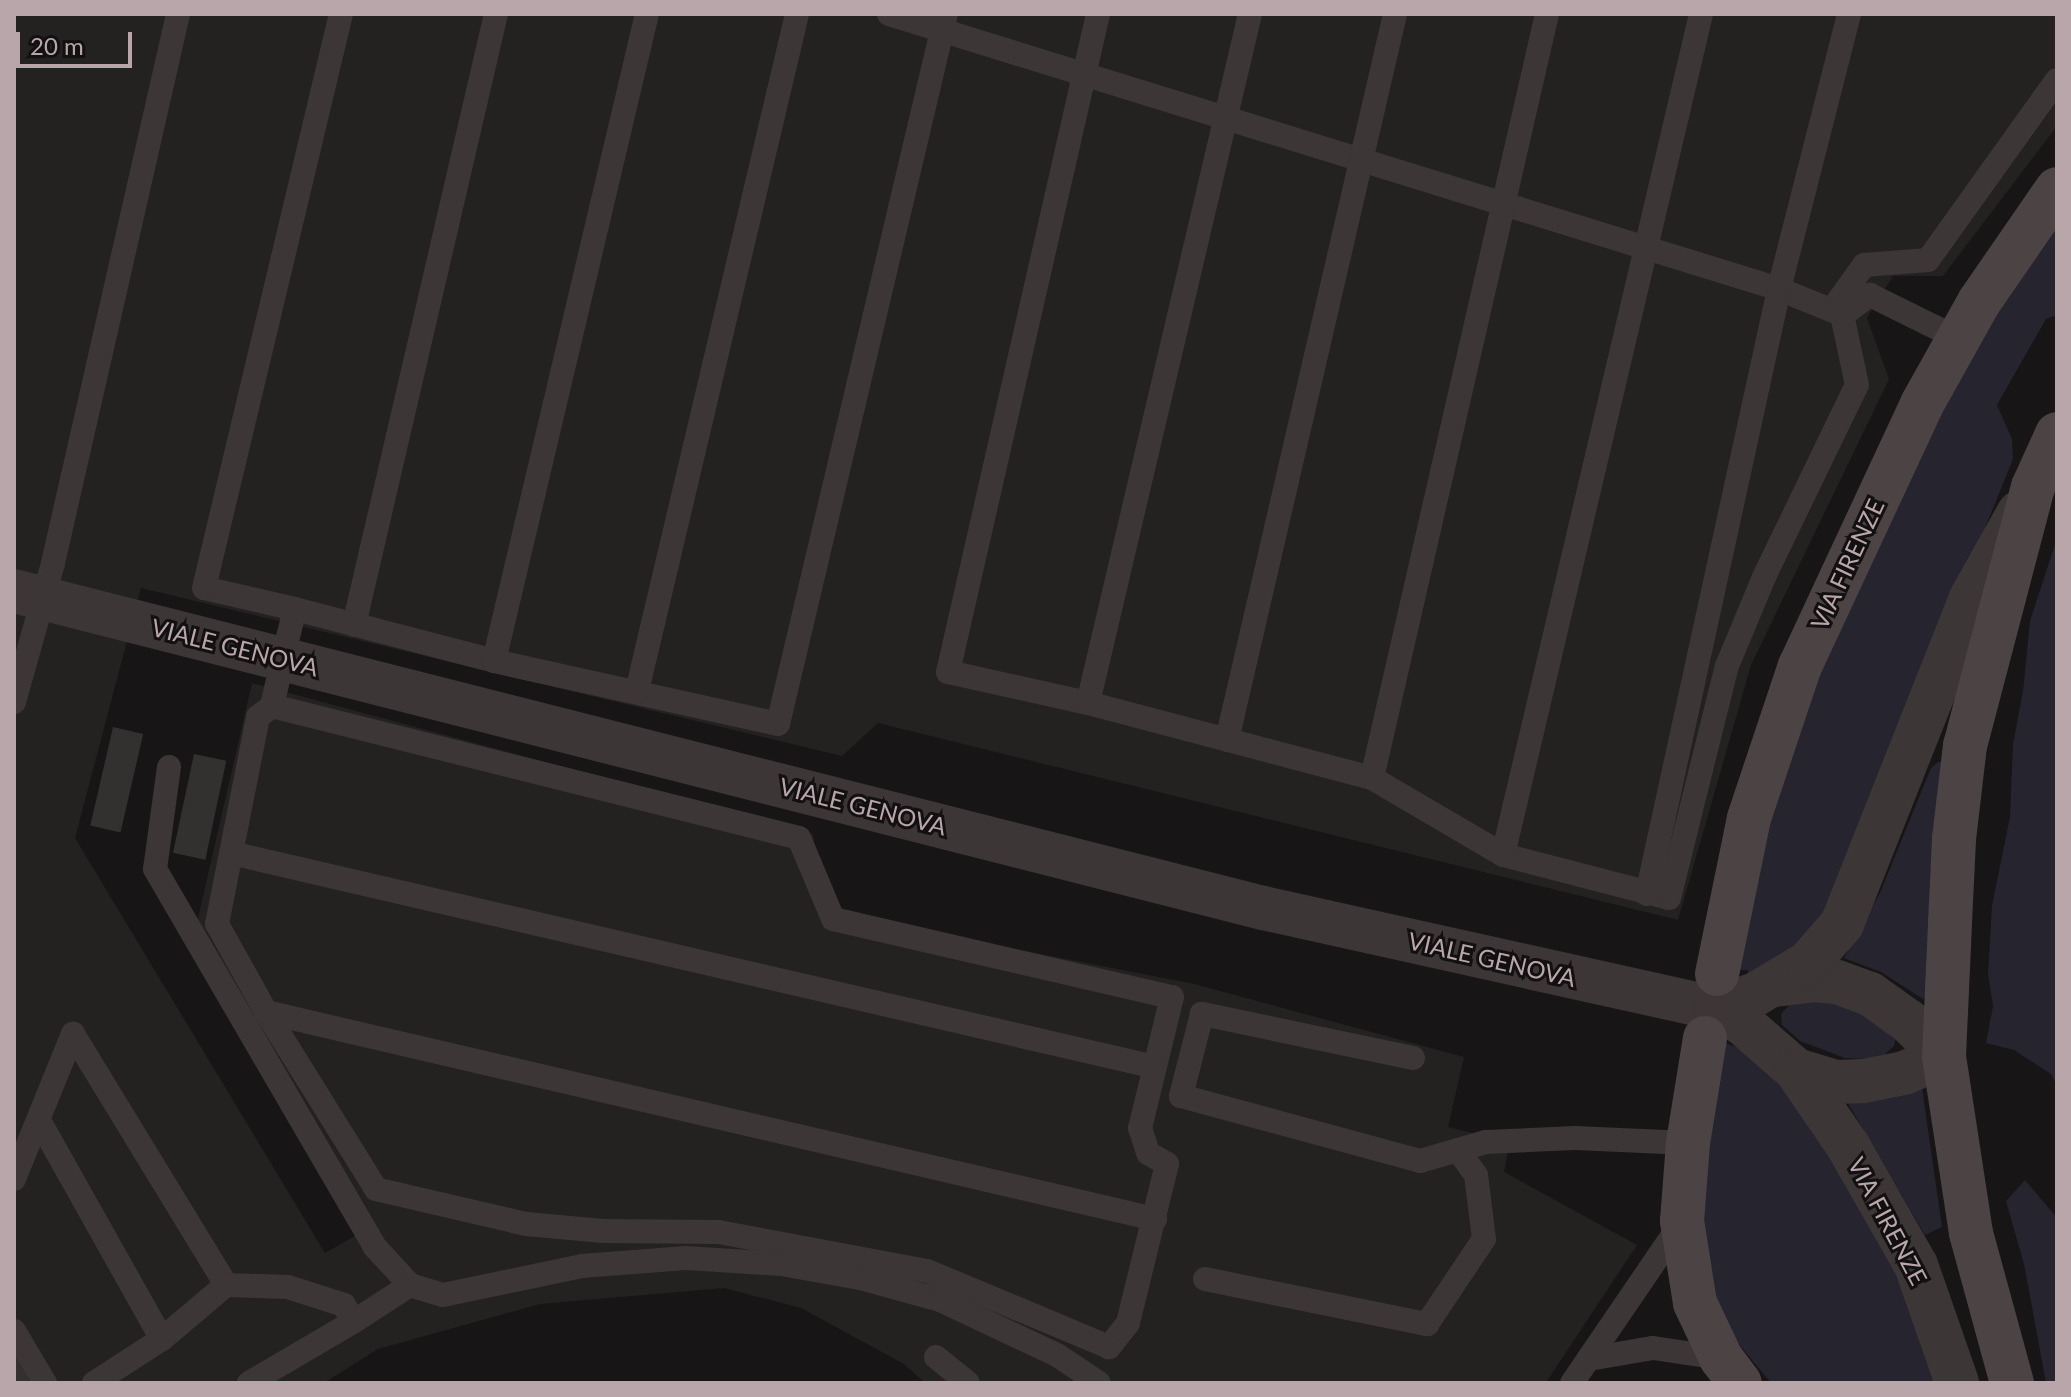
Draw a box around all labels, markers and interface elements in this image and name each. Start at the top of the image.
scale bar [20,16,136,66]
text: 20 m [30,31,84,60]
street label: VIA FIRENZE [1804,494,1890,634]
street label: VIALE GENOVA [148,612,322,682]
street label: VIALE GENOVA [776,771,950,841]
street label: VIALE GENOVA [1405,926,1579,992]
street label: VIA FIRENZE [1842,1152,1934,1290]

